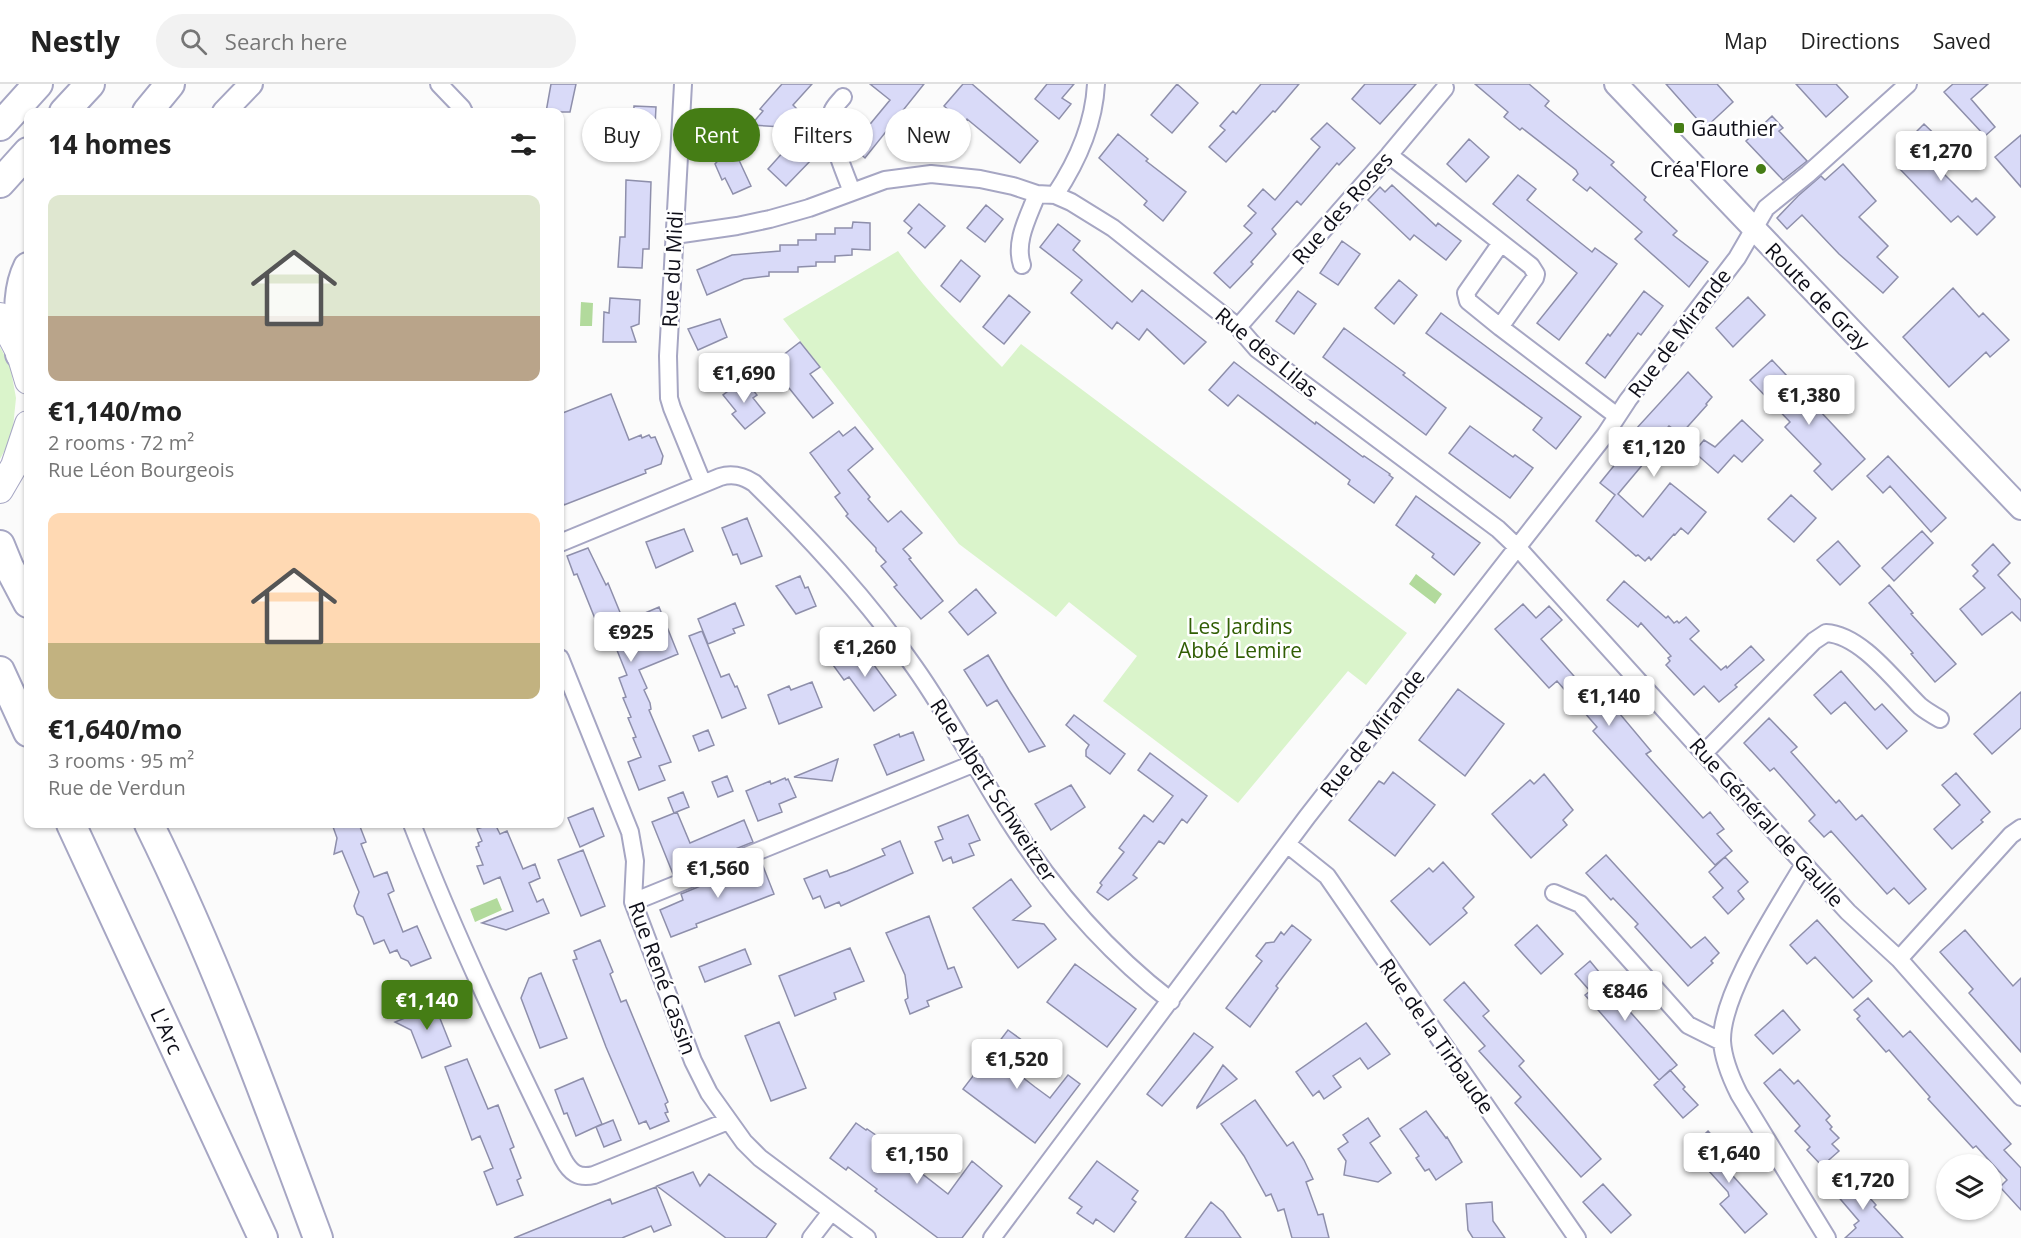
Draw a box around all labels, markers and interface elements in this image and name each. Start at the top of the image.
search box [156,14,576,68]
text: Nestly [30,22,120,60]
icon: search [177,25,210,58]
text: Search here [225,26,347,56]
text: Map [1724,27,1767,55]
text: Directions [1800,27,1900,55]
text: Saved [1933,27,1991,55]
chip: Buy [582,108,661,162]
chip: Rent [673,108,760,162]
chip: Filters [772,108,873,162]
chip: New [885,108,971,162]
place label: Gauthier [1691,114,1777,142]
marker: Gauthier [1672,121,1686,135]
text: 14 homes [48,126,172,162]
icon: filters [507,128,540,161]
pin: €1,270 [1892,131,1990,182]
text: €1,270 [1910,137,1972,164]
street label: Rue des Roses [1285,146,1399,270]
place label: Créa'Flore [1650,155,1749,183]
marker: Créa'Flore [1754,162,1768,176]
street label: Rue du Midi [655,210,689,328]
icon: home [240,234,348,342]
street label: Route de Gray [1760,236,1877,356]
street label: Rue de Mirande [1621,263,1737,403]
street label: Rue des Lilas [1210,301,1324,403]
pin: €1,690 [695,353,793,404]
text: €1,690 [713,359,775,386]
pin: €1,380 [1760,375,1858,426]
text: €1,380 [1778,381,1840,408]
text: €1,140/mo [48,393,182,429]
pin: €1,120 [1605,427,1703,478]
text: 2 rooms · 72 m² [48,429,194,456]
text: €1,120 [1623,433,1685,460]
text: Rue Léon Bourgeois [48,456,234,483]
icon: home [240,552,348,660]
pin: €925 [595,612,667,663]
park label: Les Jardins Abbé Lemire [1178,612,1302,664]
text: €925 [608,618,654,645]
pin: €1,260 [816,627,914,678]
text: €1,260 [834,633,896,660]
street label: Rue de Mirande [1313,663,1431,803]
pin: €1,140 [1560,676,1658,727]
text: €1,140 [1578,682,1640,709]
street label: Rue Albert Schweitzer [924,693,1064,887]
text: €1,640/mo [48,711,182,747]
street label: Rue Général de Gaulle [1684,732,1850,912]
text: 3 rooms · 95 m² [48,747,194,774]
text: Rue de Verdun [48,774,186,801]
pin: €1,560 [669,848,767,899]
text: €1,560 [687,854,749,881]
street label: Rue René Cassin [622,898,704,1058]
street label: Rue de la Tirbaude [1373,953,1501,1119]
pin: €846 [1589,971,1661,1022]
text: €846 [1602,977,1648,1004]
pin: €1,140 [378,980,476,1031]
text: €1,140 [396,986,458,1013]
street label: L'Arc [144,1004,190,1058]
pin: €1,520 [968,1039,1066,1090]
text: €1,520 [986,1045,1048,1072]
pin: €1,640 [1680,1133,1778,1184]
pin: €1,150 [868,1134,966,1185]
text: €1,640 [1698,1139,1760,1166]
text: €1,150 [886,1140,948,1167]
map controls [1936,1154,2002,1220]
button: layers [1936,1154,2002,1220]
pin: €1,720 [1814,1160,1912,1211]
text: €1,720 [1832,1166,1894,1193]

